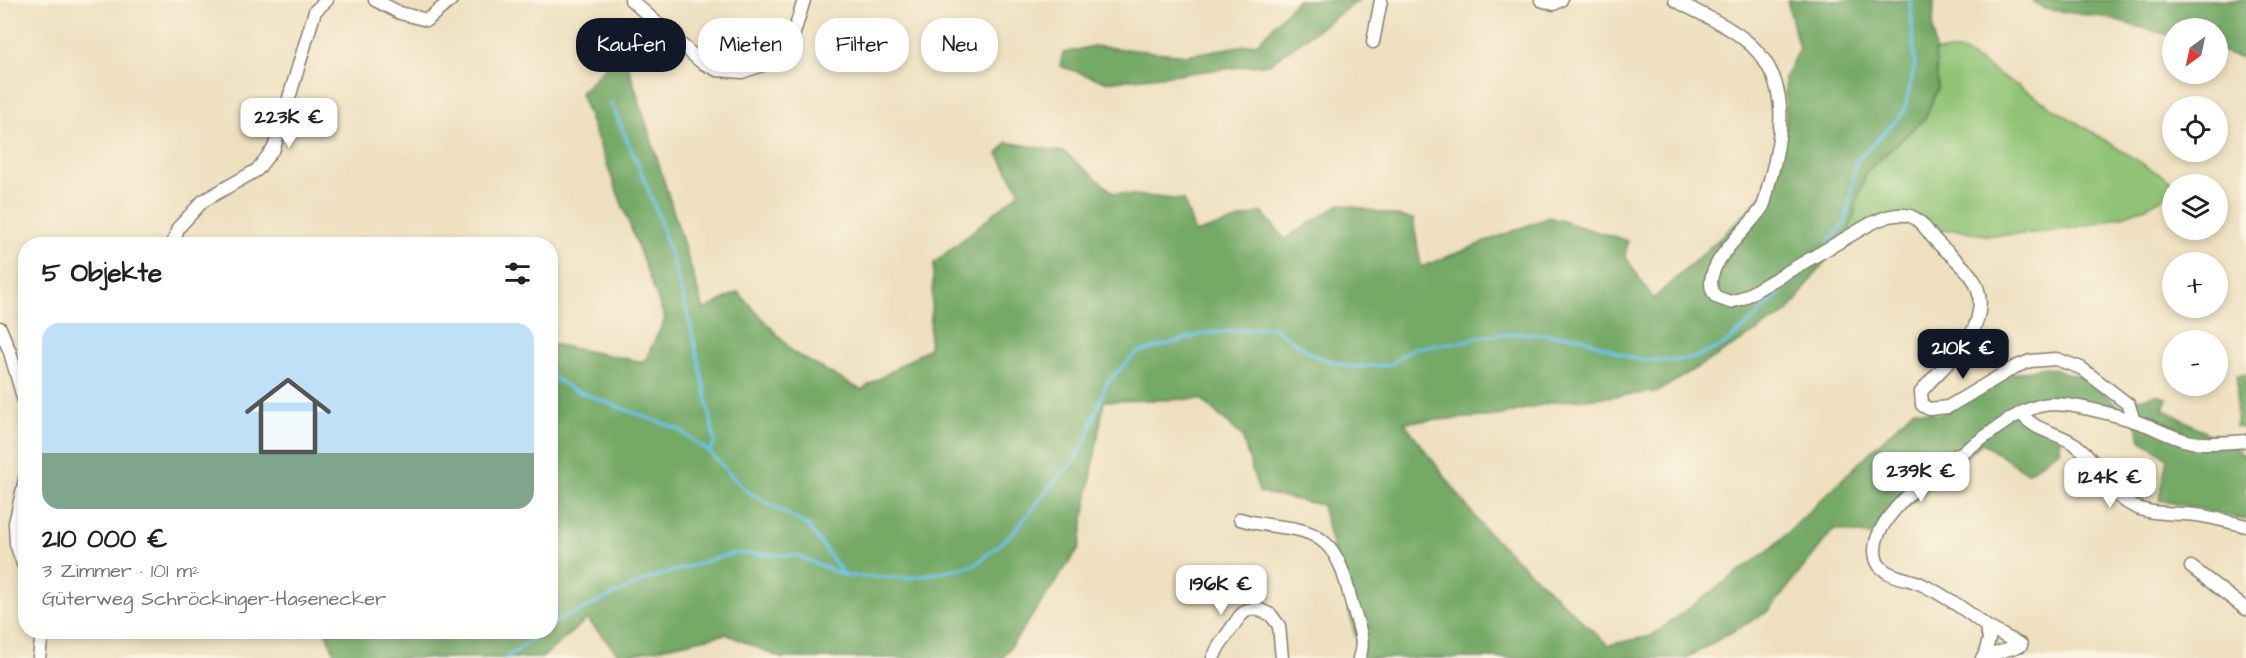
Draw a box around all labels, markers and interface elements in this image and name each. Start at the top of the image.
chip: Kaufen [576,18,686,72]
chip: Mieten [698,18,803,72]
chip: Filter [815,18,909,72]
chip: Neu [921,18,998,72]
north arrow [2162,18,2228,84]
map controls [2162,18,2228,396]
button: locate [2162,96,2228,162]
pin: 223K € [240,98,338,149]
text: 223K € [254,103,324,131]
button: layers [2162,174,2228,240]
button: + [2162,252,2228,318]
text: 5 Objekte [42,255,162,291]
icon: filters [501,257,534,290]
pin: 210K € [1914,329,2012,380]
button: − [2162,330,2228,396]
text: 210K € [1932,334,1994,362]
icon: home [234,362,342,470]
pin: 239K € [1872,452,1970,503]
text: 239K € [1886,457,1956,485]
pin: 124K € [2061,458,2159,509]
text: 124K € [2078,463,2142,491]
text: 210 000 € [42,521,167,557]
text: 3 Zimmer · 101 m² [42,557,200,585]
pin: 196K € [1172,565,1270,616]
text: 196K € [1190,570,1252,598]
text: Güterweg Schröckinger-Hasenecker [42,585,386,613]

